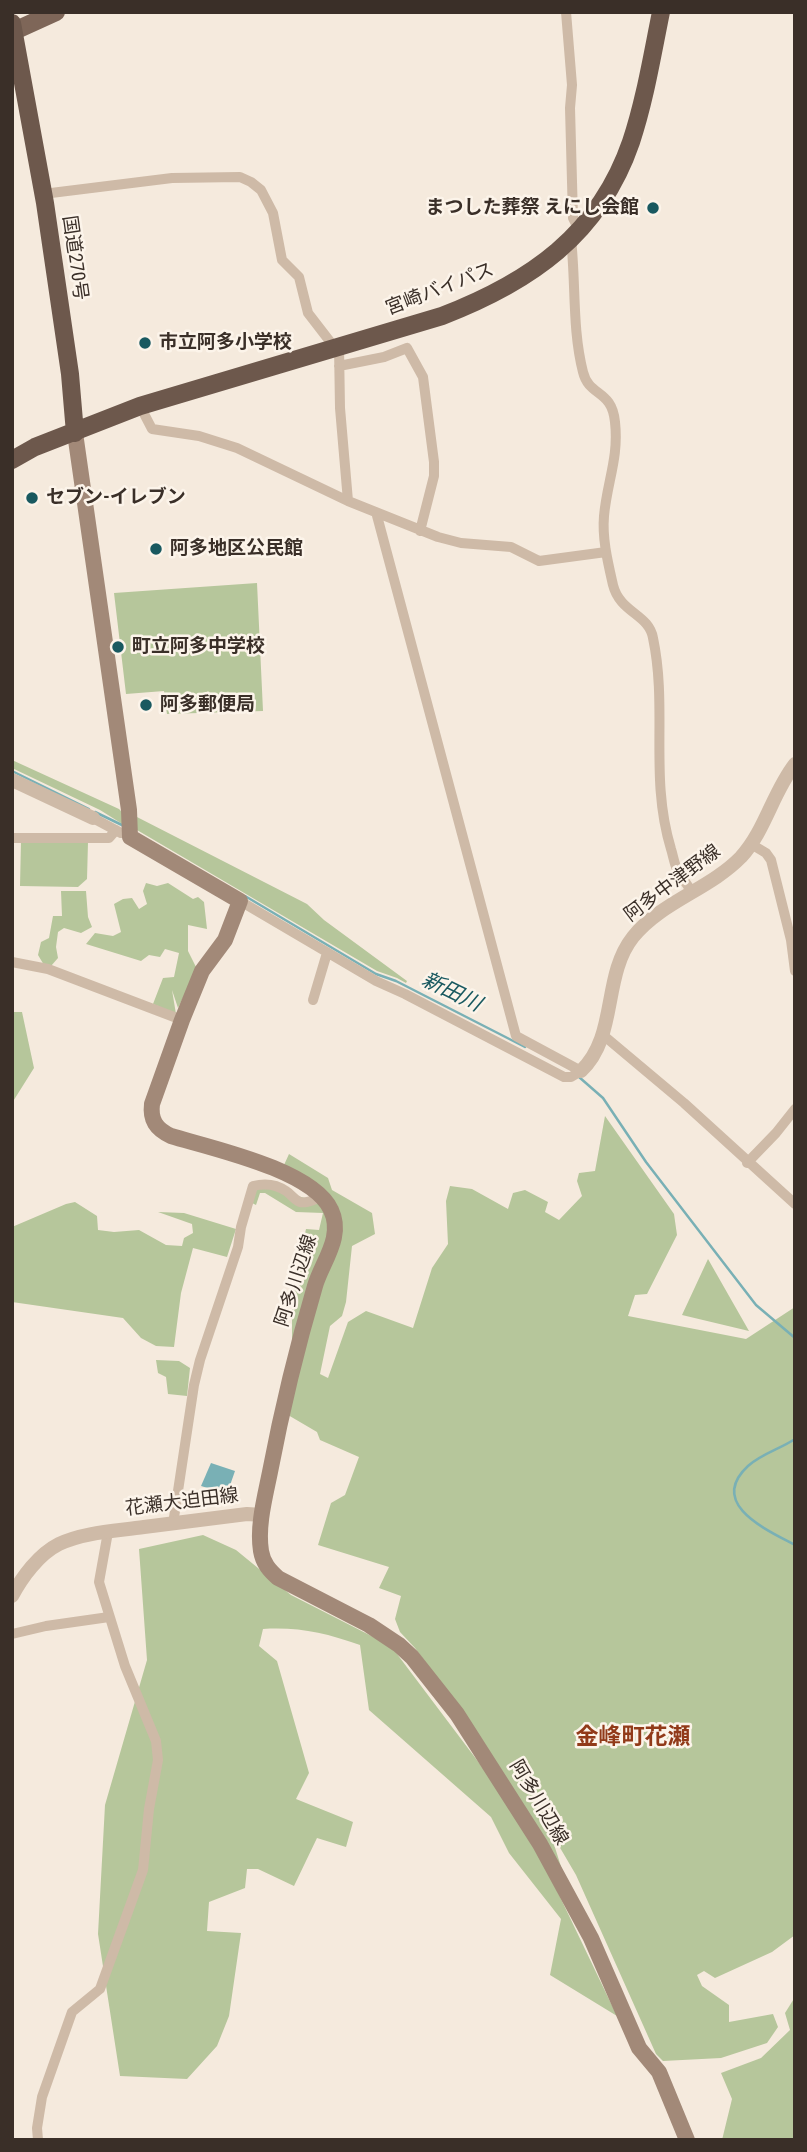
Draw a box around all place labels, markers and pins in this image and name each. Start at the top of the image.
place label: まつした葬祭 えにし会館 [426,197,639,219]
marker: まつした葬祭 えにし会館 [645,200,661,216]
place label: 市立阿多小学校 [159,332,292,354]
marker: 市立阿多小学校 [137,335,153,351]
place label: セブン-イレブン [46,487,186,509]
marker: セブン-イレブン [24,490,40,506]
place label: 阿多地区公民館 [170,538,303,560]
marker: 阿多地区公民館 [148,541,164,557]
place label: 町立阿多中学校 [132,636,265,658]
marker: 町立阿多中学校 [110,639,126,655]
place label: 阿多郵便局 [160,694,255,716]
marker: 阿多郵便局 [138,697,154,713]

